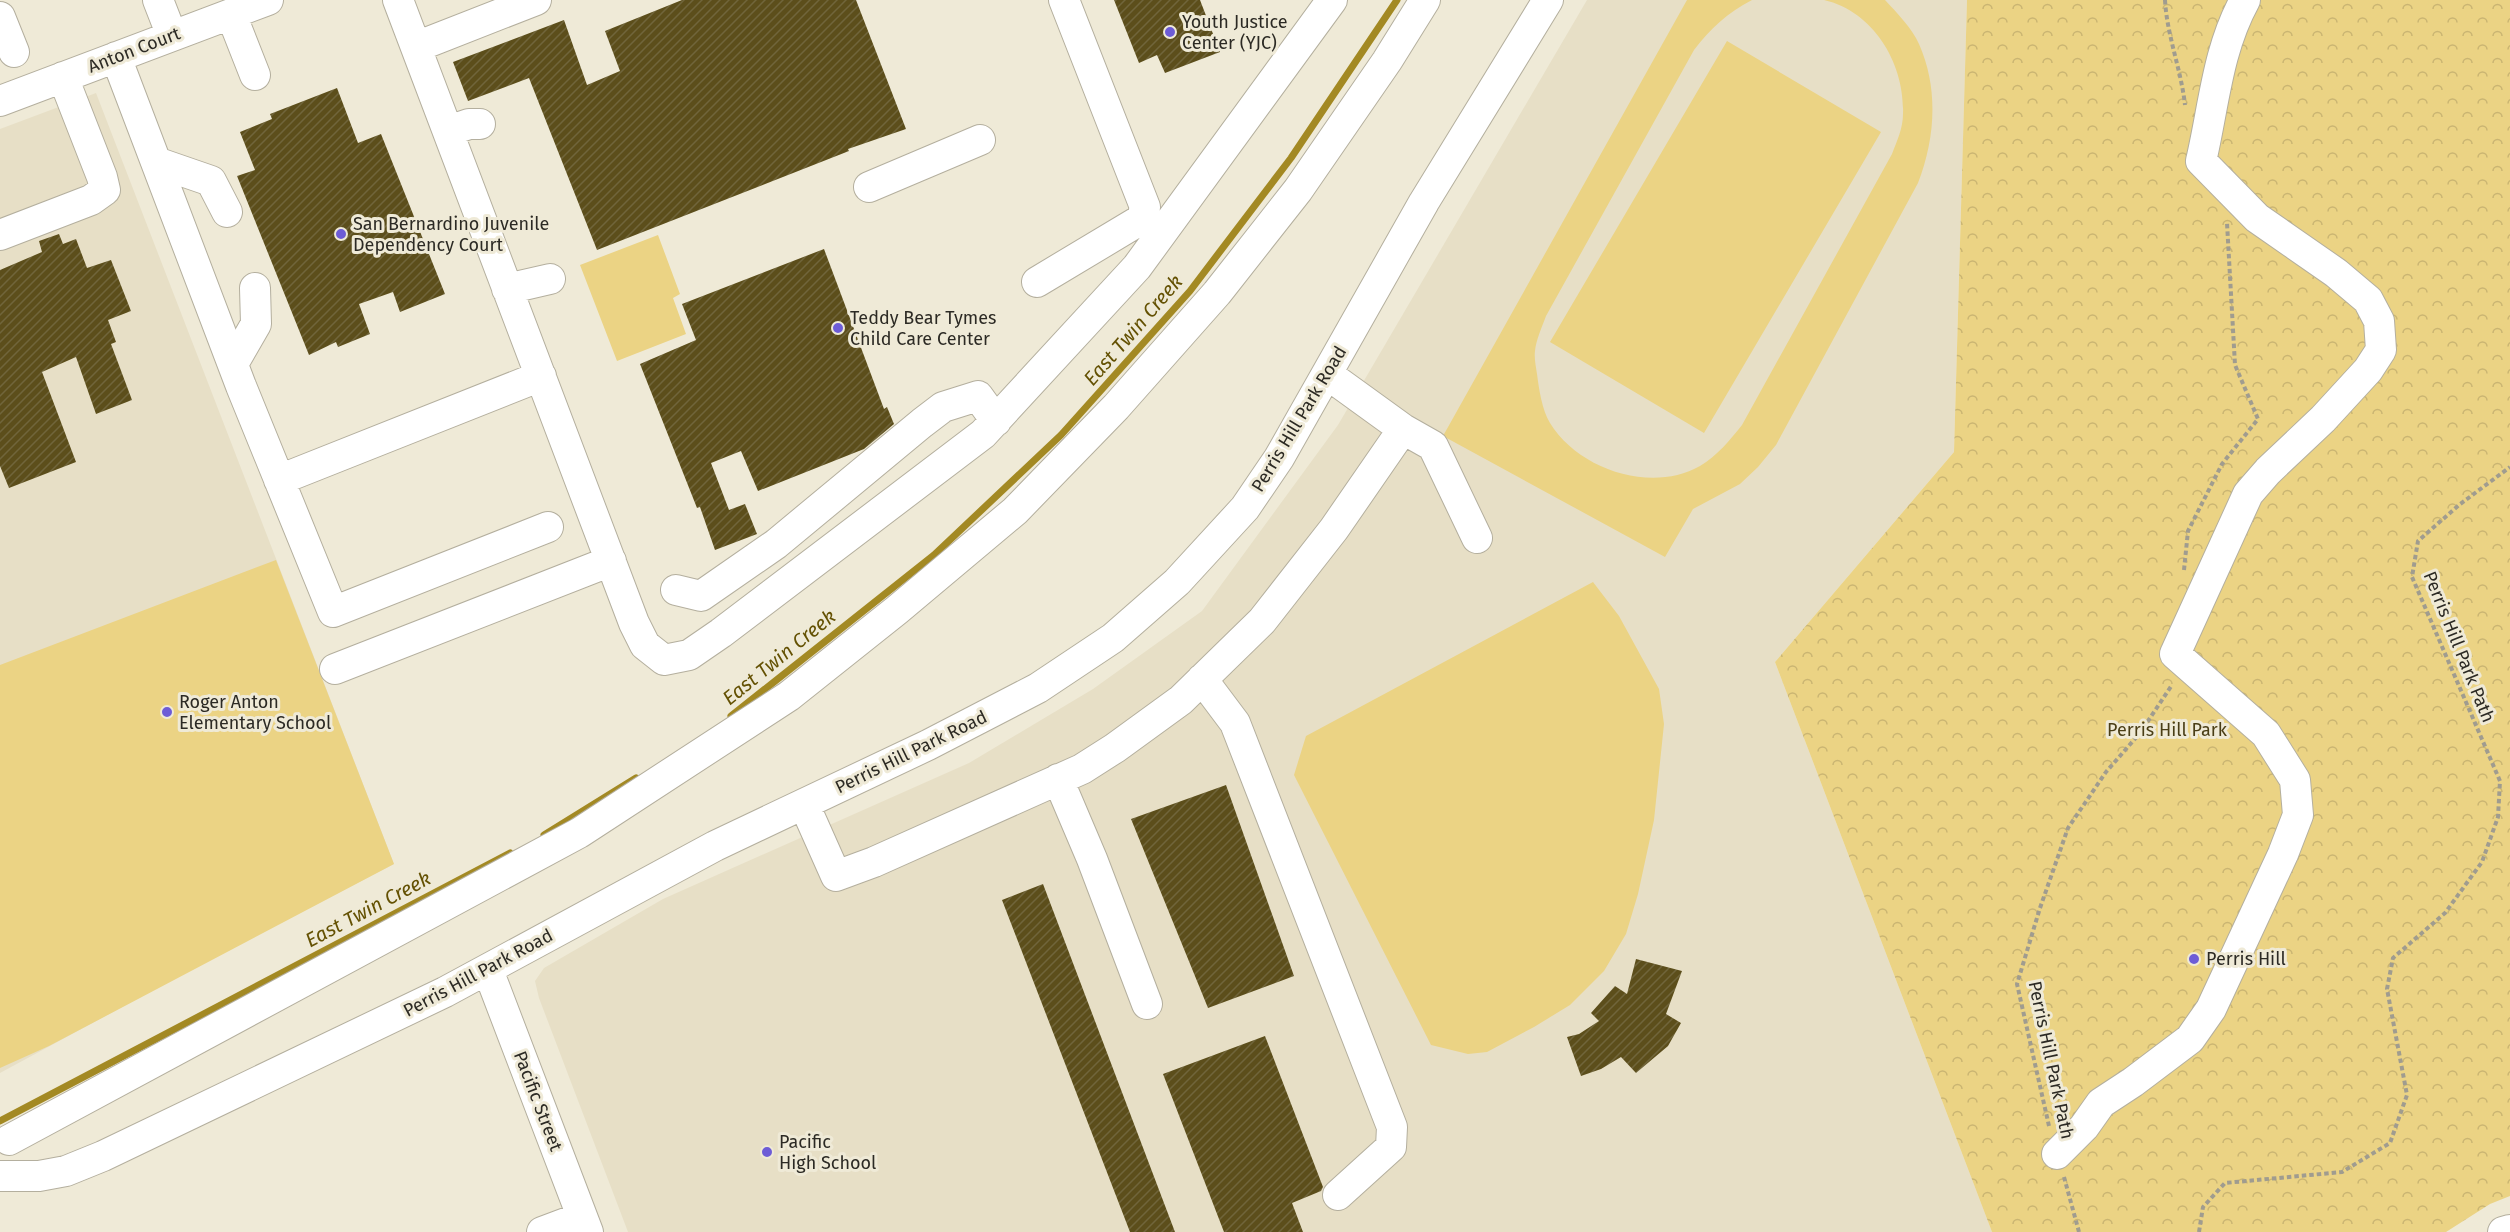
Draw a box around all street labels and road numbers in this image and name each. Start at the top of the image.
street label: Anton Court [85,22,184,78]
street label: Perris Hill Park Road [1247,342,1351,496]
street label: Perris Hill Park Path [2419,568,2499,726]
street label: Perris Hill Park Road [831,706,991,798]
street label: Perris Hill Park Road [399,924,557,1022]
street label: Perris Hill Park Path [2024,979,2078,1141]
street label: Pacific Street [509,1048,567,1155]

